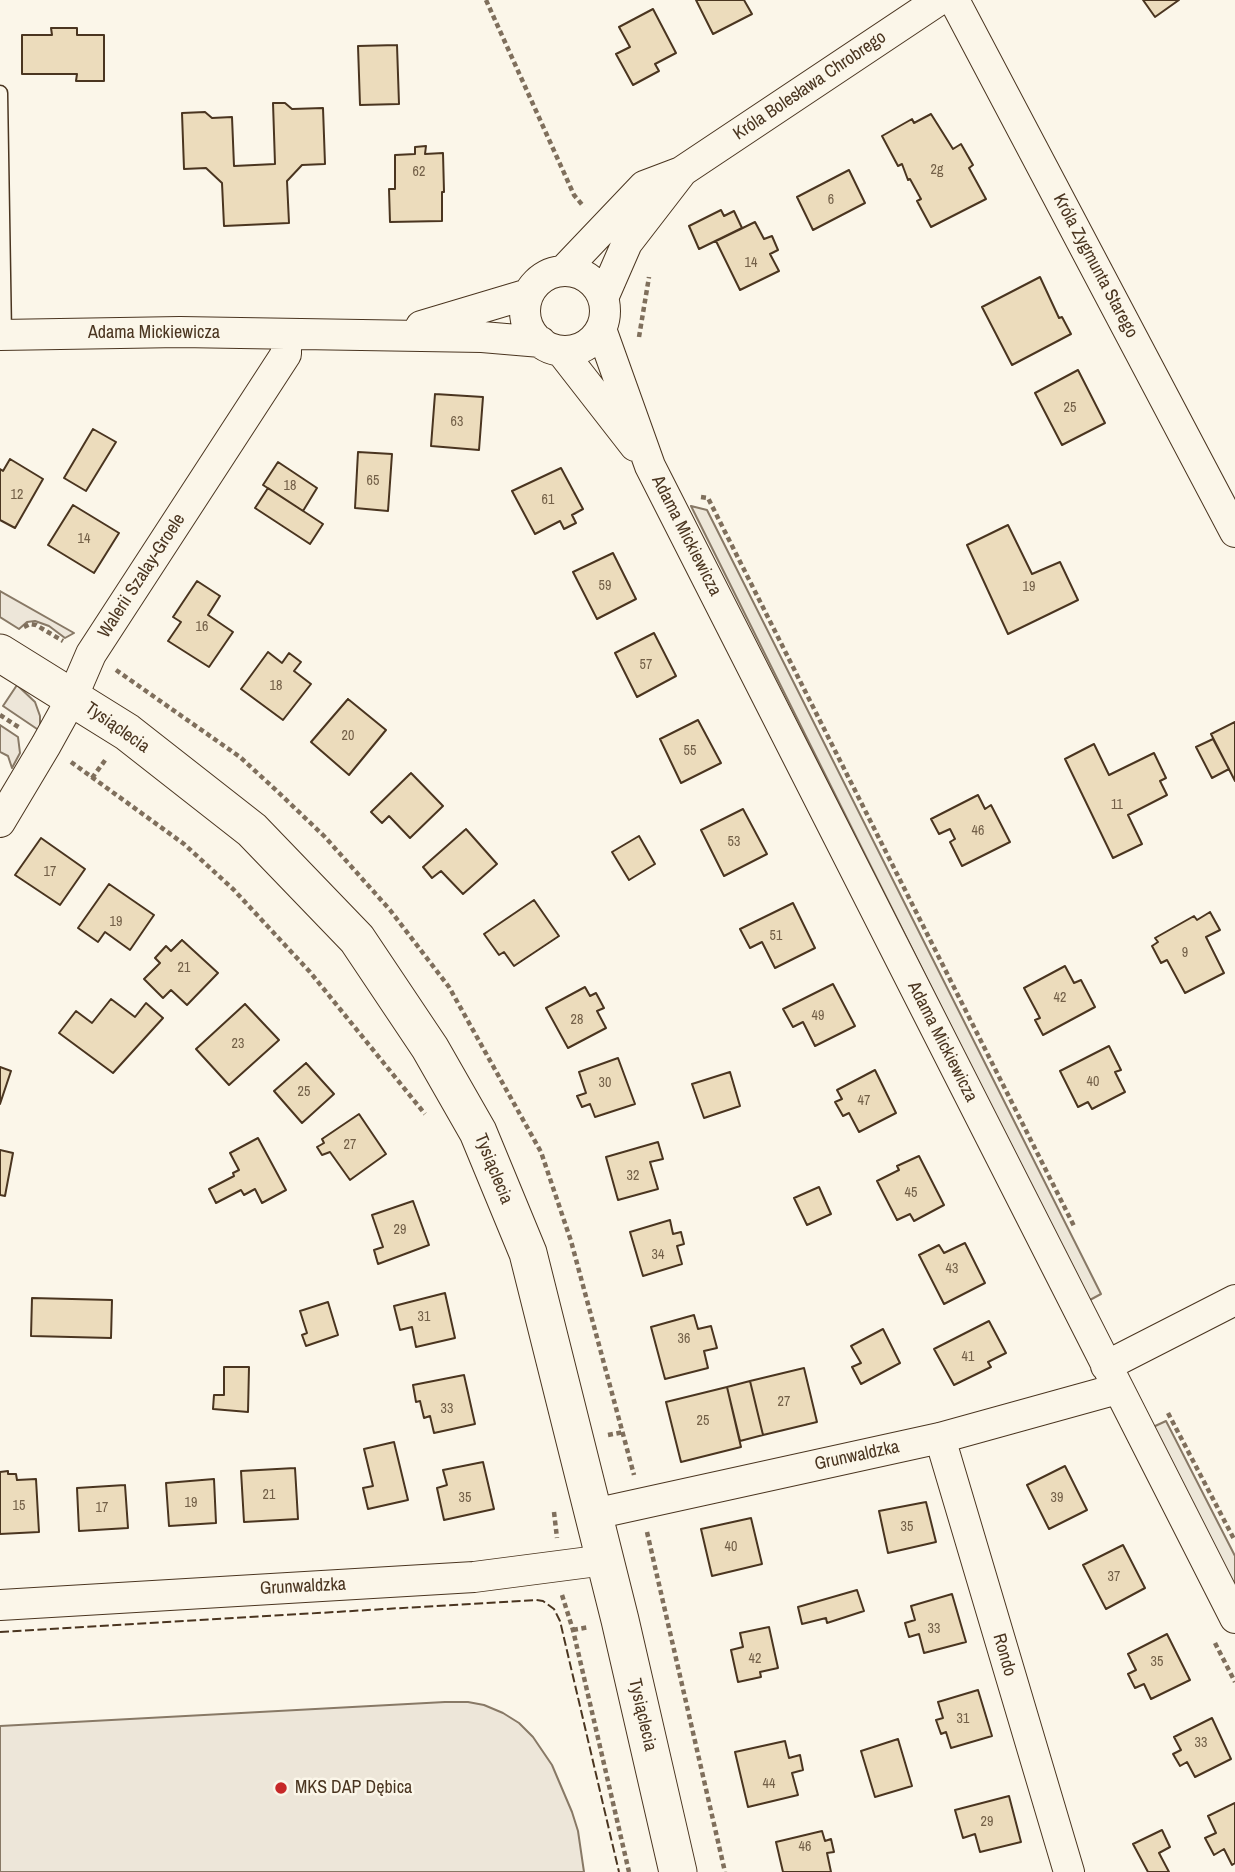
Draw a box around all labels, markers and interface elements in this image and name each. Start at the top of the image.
street label: Króla Bolesława Chrobrego [729,27,891,145]
house number: 2g [931,162,943,178]
house number: 62 [413,164,425,180]
street label: Króla Zygmunta Starego [1048,190,1142,342]
house number: 6 [828,192,834,208]
house number: 14 [745,255,757,271]
street label: Adama Mickiewicza [88,322,220,344]
house number: 25 [1064,400,1076,416]
house number: 63 [451,414,463,430]
street label: Adama Mickiewicza [646,472,726,600]
house number: 65 [367,473,379,489]
house number: 18 [284,478,296,494]
house number: 12 [11,487,23,503]
house number: 61 [542,492,554,508]
street label: Walerii Szalay-Groele [94,510,190,642]
house number: 14 [78,531,90,547]
house number: 59 [599,578,611,594]
house number: 19 [1023,579,1035,595]
house number: 16 [196,619,208,635]
house number: 57 [640,657,652,673]
house number: 18 [270,678,282,694]
street label: Tysiąclecia [81,698,153,758]
house number: 20 [342,728,354,744]
house number: 55 [684,743,696,759]
house number: 11 [1111,797,1123,813]
house number: 46 [972,823,984,839]
house number: 53 [728,834,740,850]
house number: 17 [44,864,56,880]
house number: 19 [110,914,122,930]
house number: 51 [770,928,782,944]
house number: 9 [1182,945,1188,961]
house number: 21 [178,960,190,976]
street label: Adama Mickiewicza [902,978,982,1106]
house number: 42 [1054,990,1066,1006]
house number: 49 [812,1008,824,1024]
house number: 28 [571,1012,583,1028]
house number: 23 [232,1036,244,1052]
house number: 40 [1087,1074,1099,1090]
house number: 30 [599,1075,611,1091]
house number: 25 [298,1084,310,1100]
house number: 47 [858,1093,870,1109]
street label: Tysiąclecia [469,1131,517,1207]
house number: 27 [344,1137,356,1153]
house number: 32 [627,1168,639,1184]
house number: 45 [905,1185,917,1201]
house number: 29 [394,1222,406,1238]
house number: 34 [652,1247,664,1263]
house number: 43 [946,1261,958,1277]
house number: 31 [418,1309,430,1325]
house number: 36 [678,1331,690,1347]
house number: 41 [962,1349,974,1365]
house number: 27 [778,1394,790,1410]
house number: 33 [441,1401,453,1417]
house number: 25 [697,1413,709,1429]
street label: Grunwaldzka [813,1436,901,1476]
house number: 21 [263,1487,275,1503]
house number: 35 [459,1490,471,1506]
house number: 39 [1051,1490,1063,1506]
house number: 19 [185,1495,197,1511]
house number: 15 [13,1498,25,1514]
house number: 17 [96,1500,108,1516]
house number: 35 [901,1519,913,1535]
house number: 40 [725,1539,737,1555]
house number: 37 [1108,1569,1120,1585]
street label: Grunwaldzka [259,1574,347,1600]
house number: 33 [928,1621,940,1637]
street label: Rondo [988,1631,1020,1679]
house number: 42 [749,1651,761,1667]
house number: 35 [1151,1654,1163,1670]
street label: Tysiąclecia [623,1677,661,1753]
house number: 31 [957,1711,969,1727]
house number: 33 [1195,1735,1207,1751]
house number: 44 [763,1776,775,1792]
place label: MKS DAP Dębica [295,1777,412,1799]
marker: MKS DAP Dębica [273,1780,289,1796]
house number: 29 [981,1814,993,1830]
house number: 46 [799,1839,811,1855]

